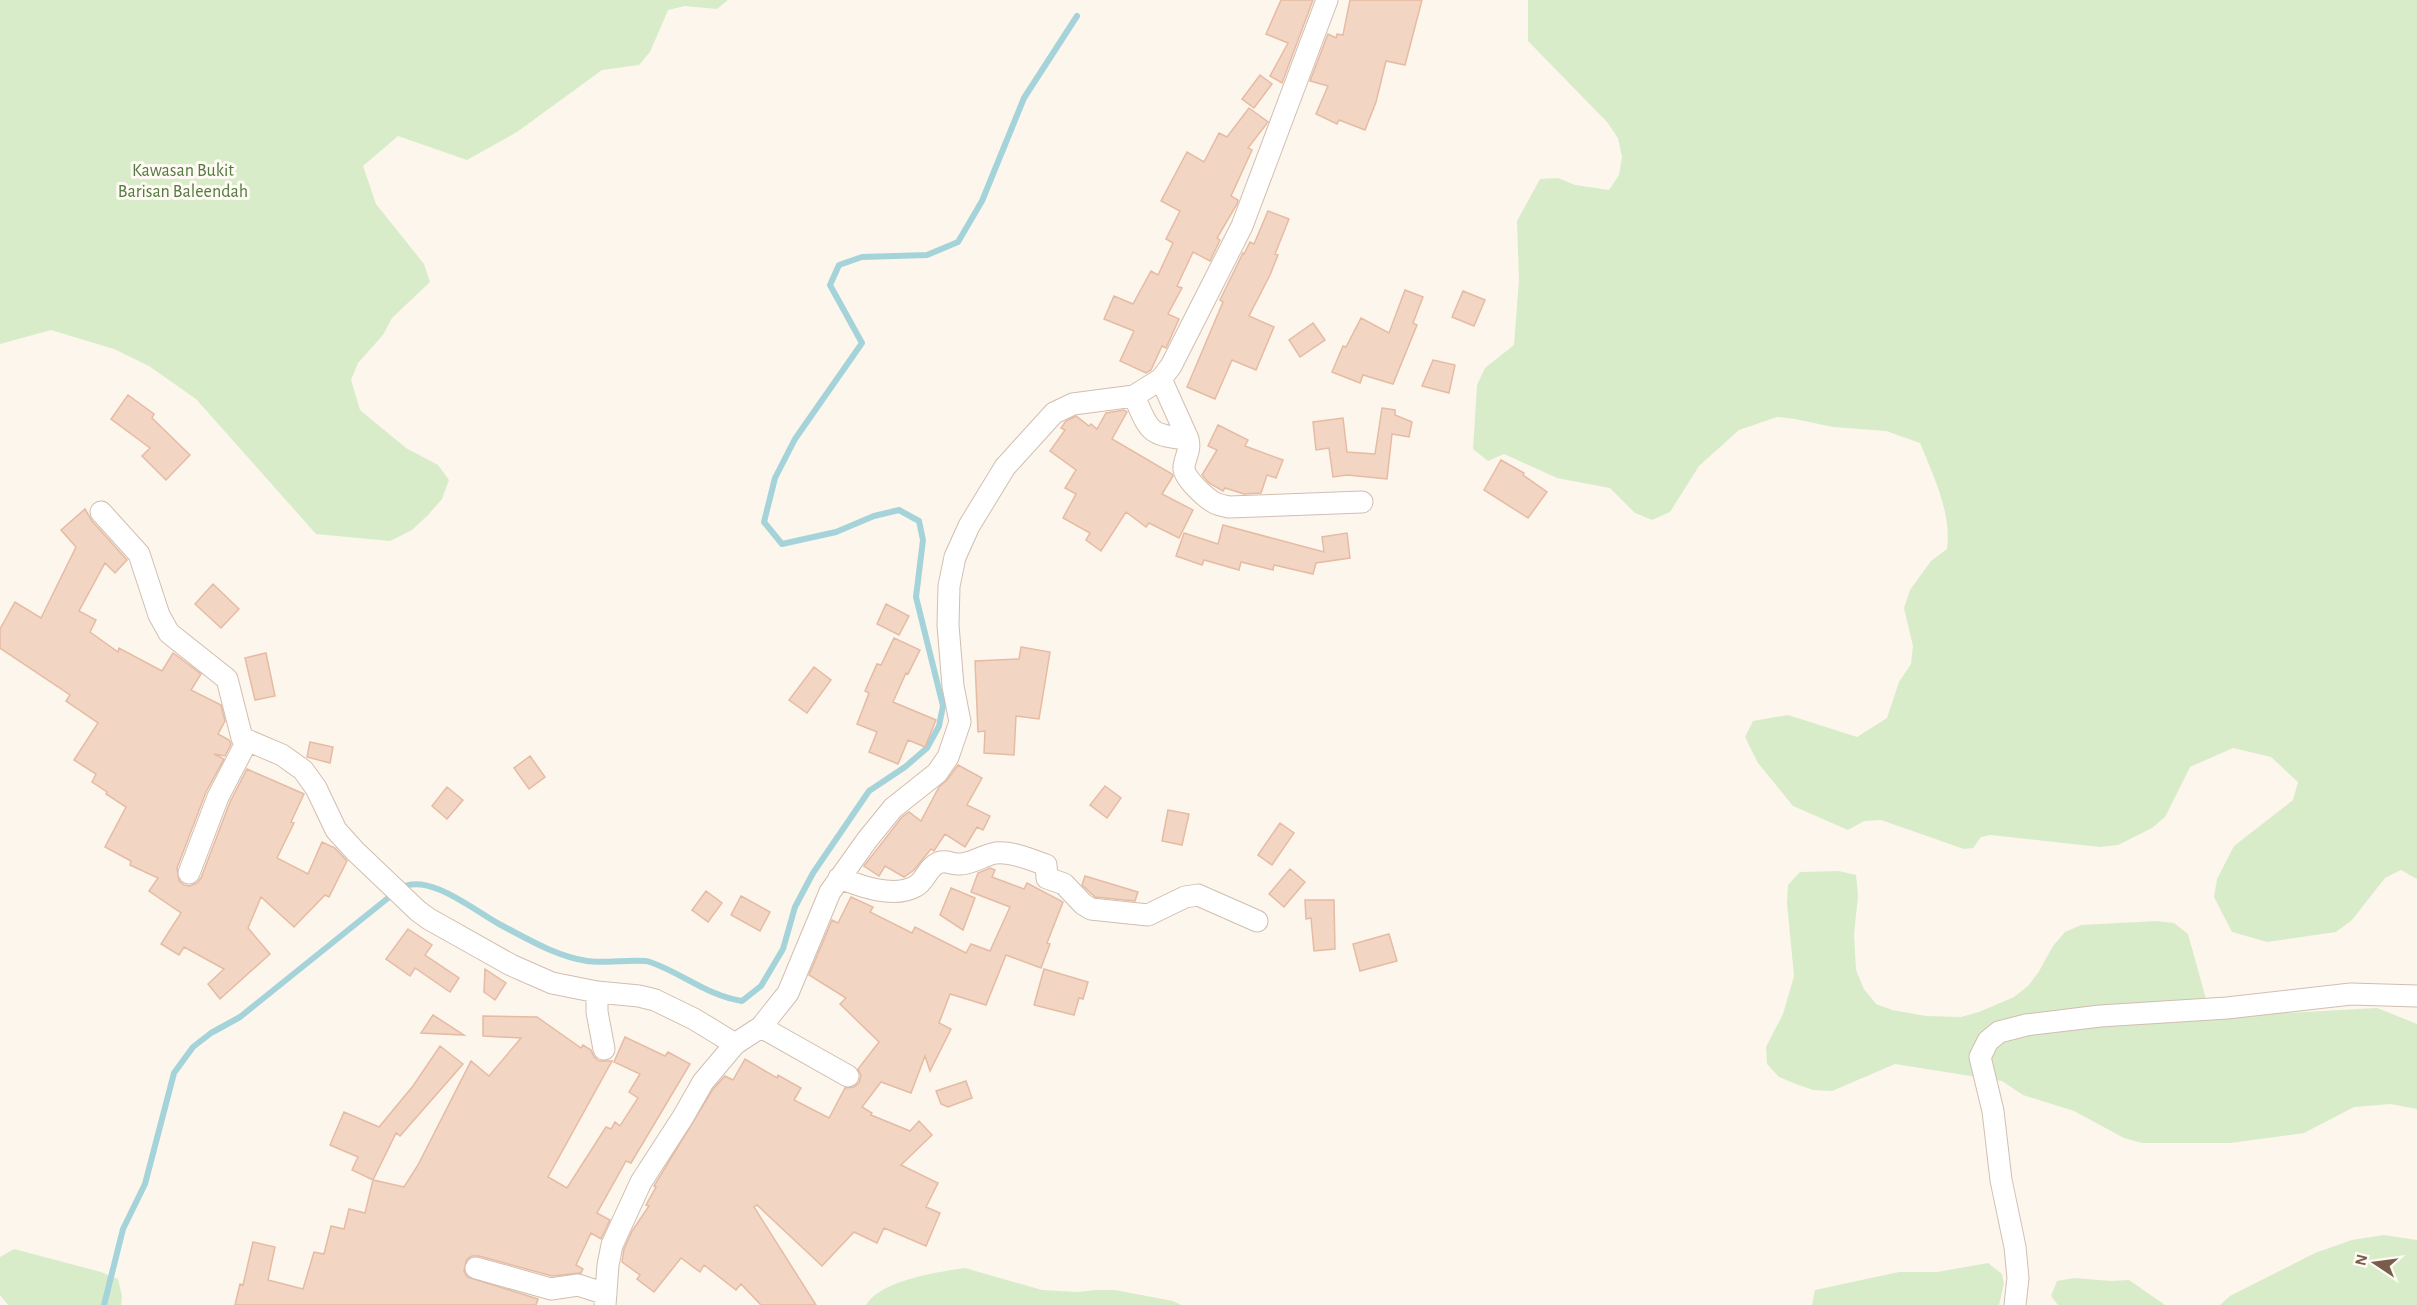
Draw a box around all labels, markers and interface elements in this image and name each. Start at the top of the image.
park label: Kawasan Bukit Barisan Baleendah [118,162,248,201]
north arrow [2345,1233,2405,1293]
text: N [2352,1253,2370,1267]

